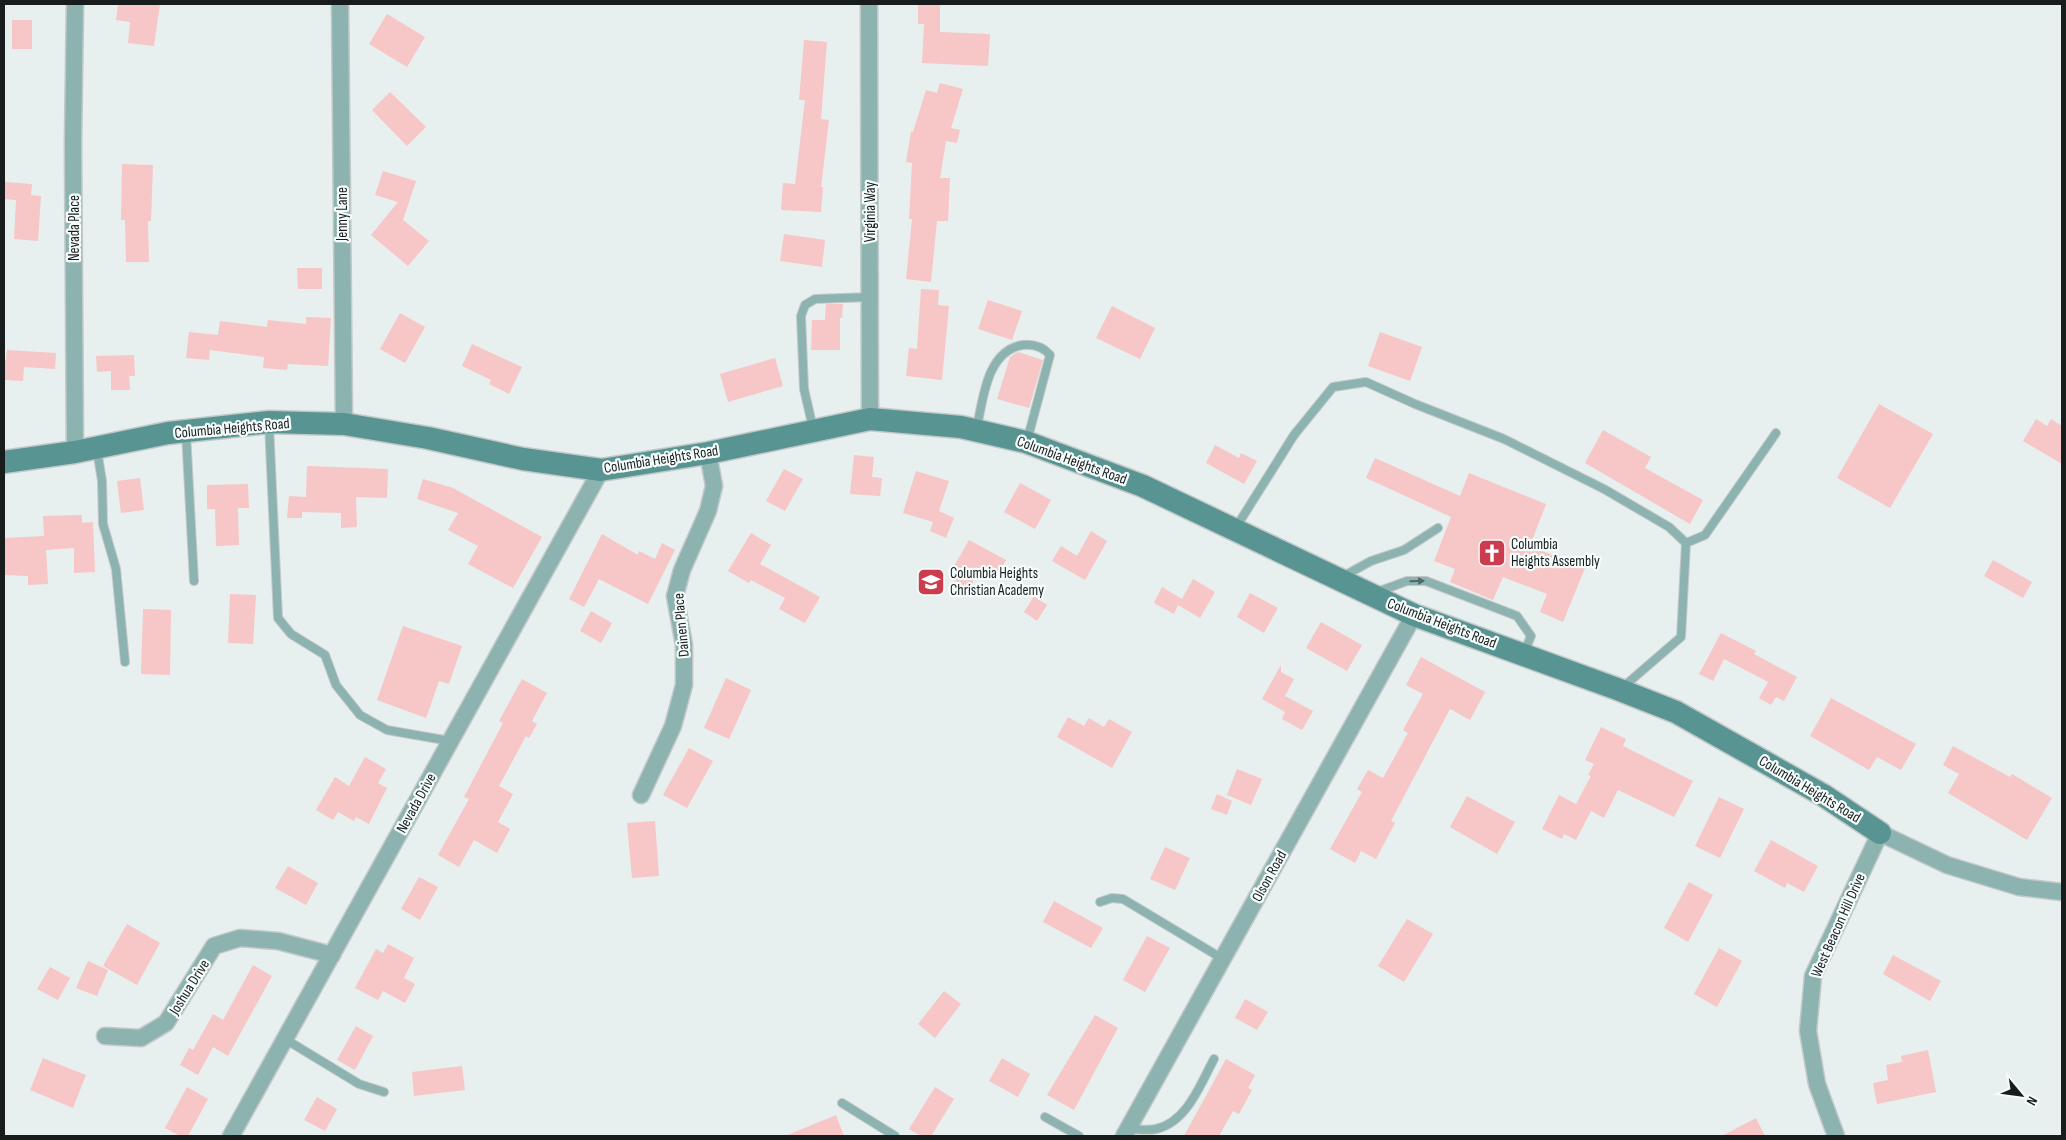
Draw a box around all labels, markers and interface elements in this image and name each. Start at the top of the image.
street label: Virginia Way [861,182,880,242]
street label: Jenny Lane [333,187,352,242]
street label: Nevada Place [65,195,84,261]
street label: Columbia Heights Road [174,414,290,443]
street label: Columbia Heights Road [1014,432,1129,489]
street label: Columbia Heights Road [603,441,720,478]
place label: Columbia Heights Assembly [1511,535,1600,571]
church icon: Columbia Heights Assembly [1477,538,1507,568]
place label: Columbia Heights Christian Academy [950,564,1044,600]
school or university icon: Columbia Heights Christian Academy [916,567,946,597]
one-way arrow [1409,577,1425,585]
street label: Dainen Place [669,592,694,658]
street label: Columbia Heights Road [1385,594,1499,653]
street label: Columbia Heights Road [1755,752,1864,827]
street label: Nevada Drive [392,770,441,837]
street label: Olson Road [1248,847,1291,905]
street label: West Beacon Hill Drive [1807,870,1870,980]
street label: Joshua Drive [164,956,214,1019]
north arrow [1996,1070,2046,1120]
text: N [2023,1094,2041,1108]

